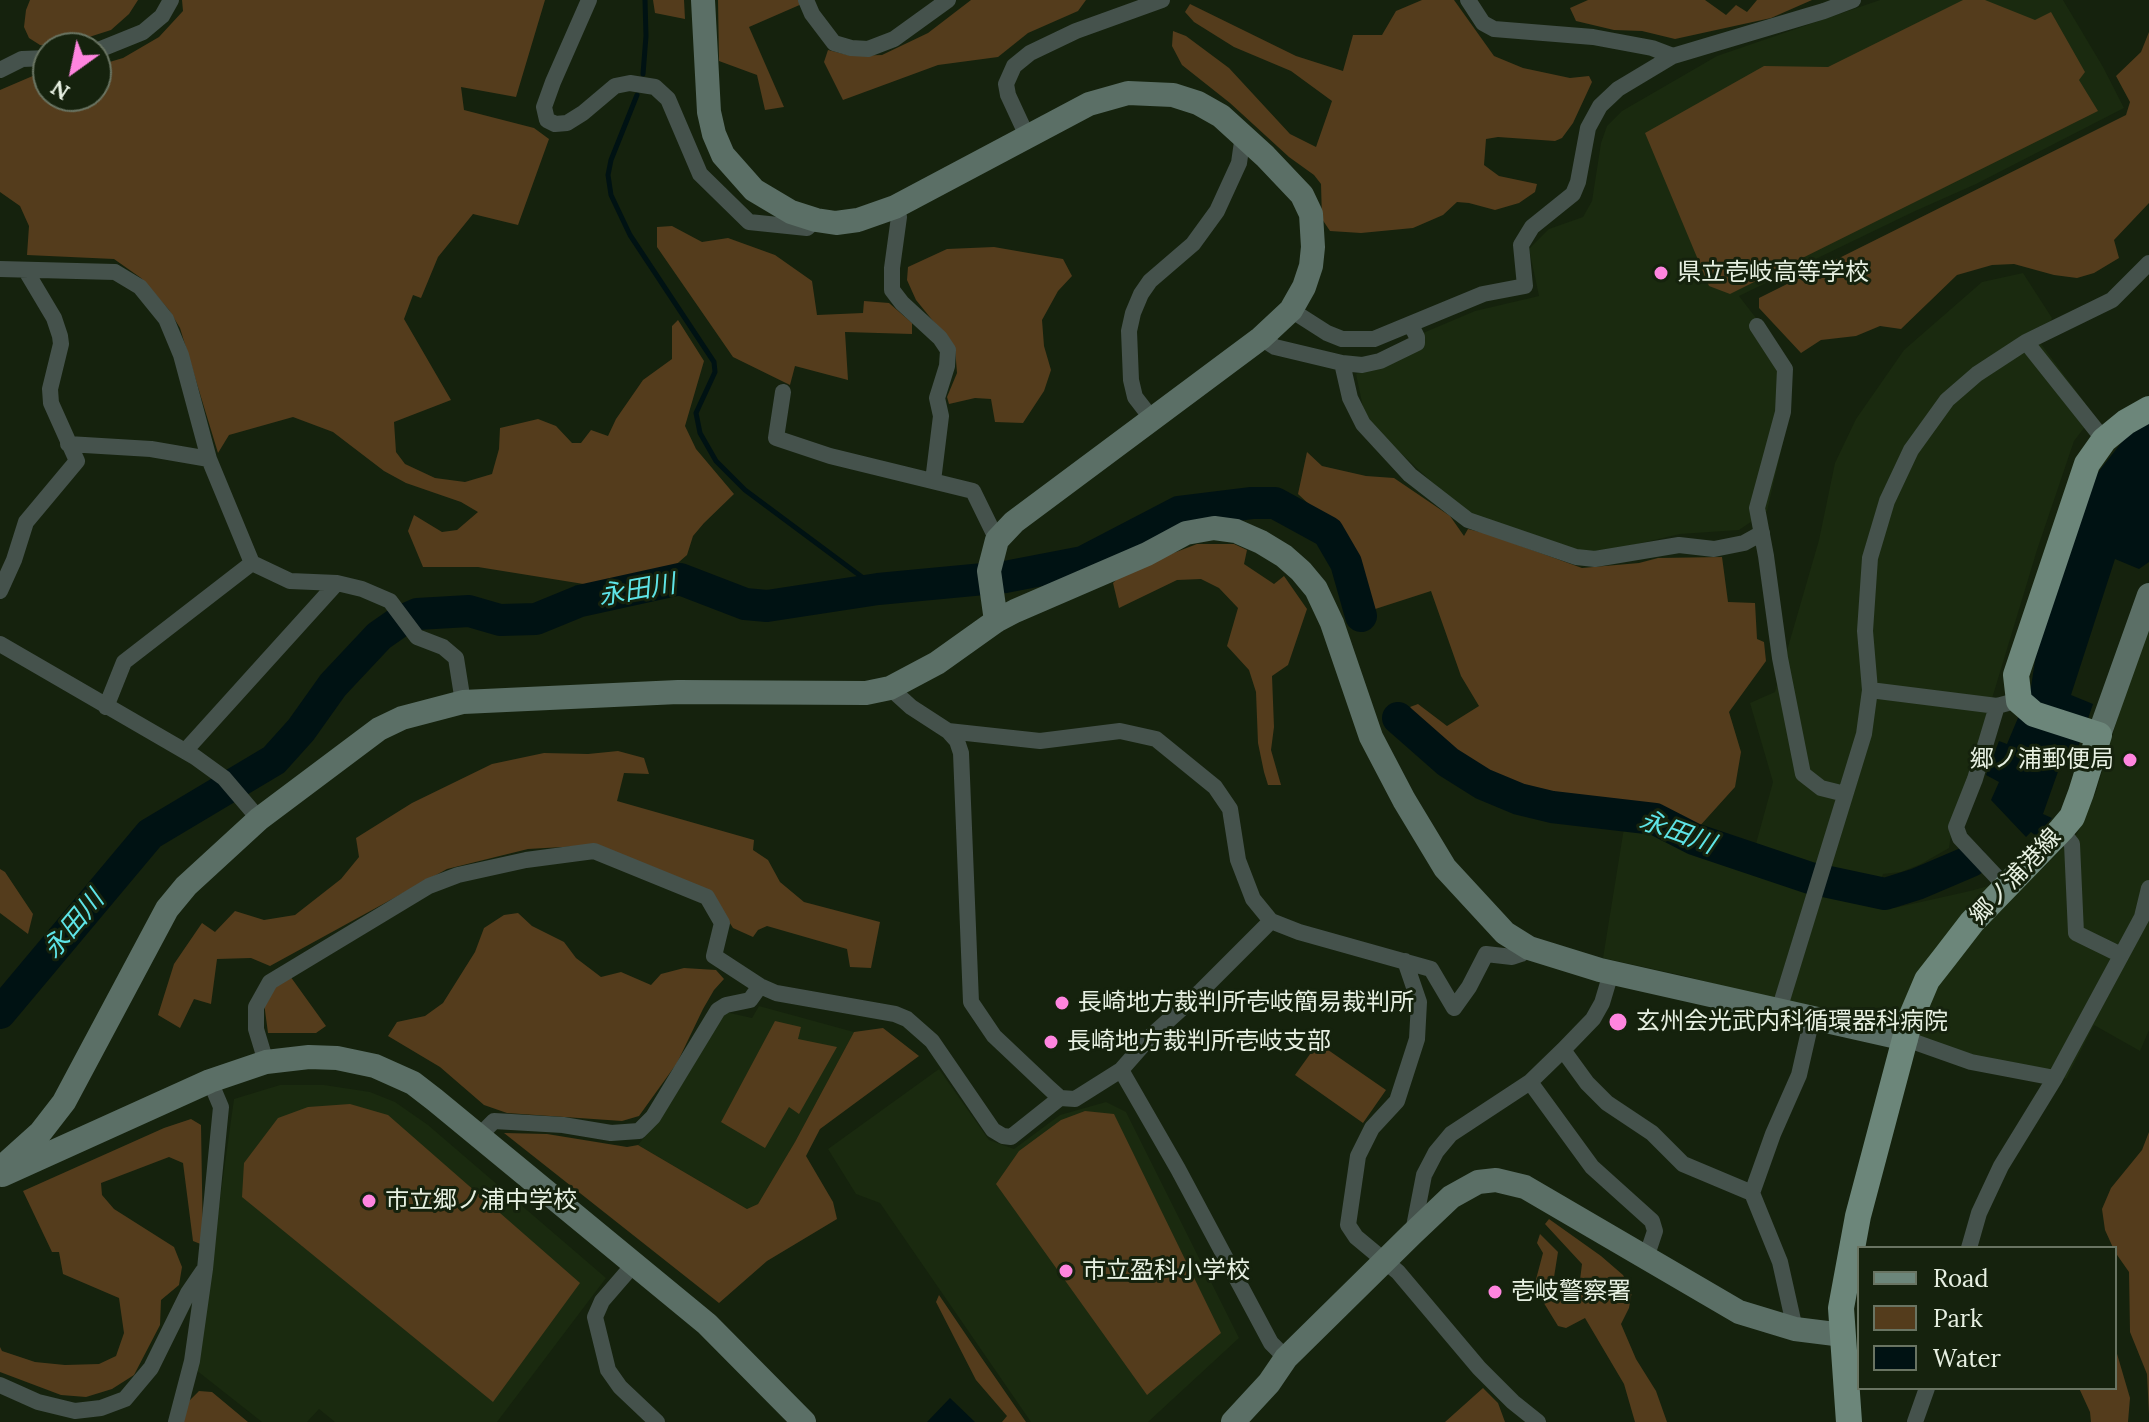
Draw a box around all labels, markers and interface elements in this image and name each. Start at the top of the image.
north arrow [32,32,112,112]
text: N [45,74,75,107]
place label: 県立壱岐高等学校 [1677,259,1869,287]
marker: 県立壱岐高等学校 [1652,264,1670,282]
water label: 永田川 [596,569,678,613]
place label: 郷ノ浦郵便局 [1970,746,2114,774]
marker: 郷ノ浦郵便局 [2121,751,2139,769]
water label: 永田川 [1635,805,1719,861]
street label: 郷ノ浦港線 [1965,823,2067,931]
water label: 永田川 [37,885,111,965]
place label: 長崎地方裁判所壱岐簡易裁判所 [1078,989,1414,1017]
marker: 長崎地方裁判所壱岐簡易裁判所 [1053,994,1071,1012]
place label: 玄州会光武内科循環器科病院 [1636,1008,1948,1036]
marker: 玄州会光武内科循環器科病院 [1607,1011,1629,1033]
place label: 長崎地方裁判所壱岐支部 [1067,1028,1331,1056]
marker: 長崎地方裁判所壱岐支部 [1042,1033,1060,1051]
place label: 市立郷ノ浦中学校 [385,1187,577,1215]
marker: 市立郷ノ浦中学校 [360,1192,378,1210]
legend [1857,1246,2117,1390]
place label: 市立盈科小学校 [1082,1257,1250,1285]
marker: 市立盈科小学校 [1057,1262,1075,1280]
text: Road [1933,1263,1989,1294]
place label: 壱岐警察署 [1511,1278,1631,1306]
marker: 壱岐警察署 [1486,1283,1504,1301]
text: Park [1933,1303,1983,1334]
text: Water [1933,1343,2001,1374]

